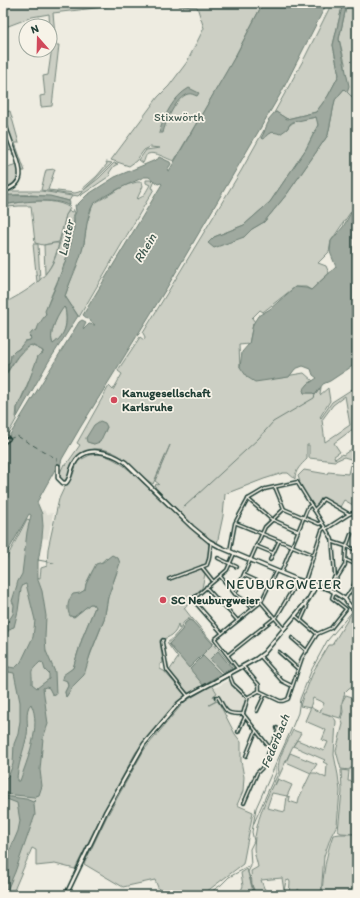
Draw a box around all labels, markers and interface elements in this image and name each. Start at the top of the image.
north arrow [18,18,58,58]
text: N [29,22,40,36]
park label: Stixwörth [154,110,205,124]
water label: Lauter [55,217,78,257]
water label: Rhein [131,231,160,265]
place label: Kanugesellschaft Karlsruhe [122,386,211,414]
marker: Kanugesellschaft Karlsruhe [109,395,119,405]
district label: NEUBURGWEIER [226,576,342,593]
place label: SC Neuburgweier [171,593,260,608]
marker: SC Neuburgweier [158,595,168,605]
water label: Federbach [257,711,293,770]

